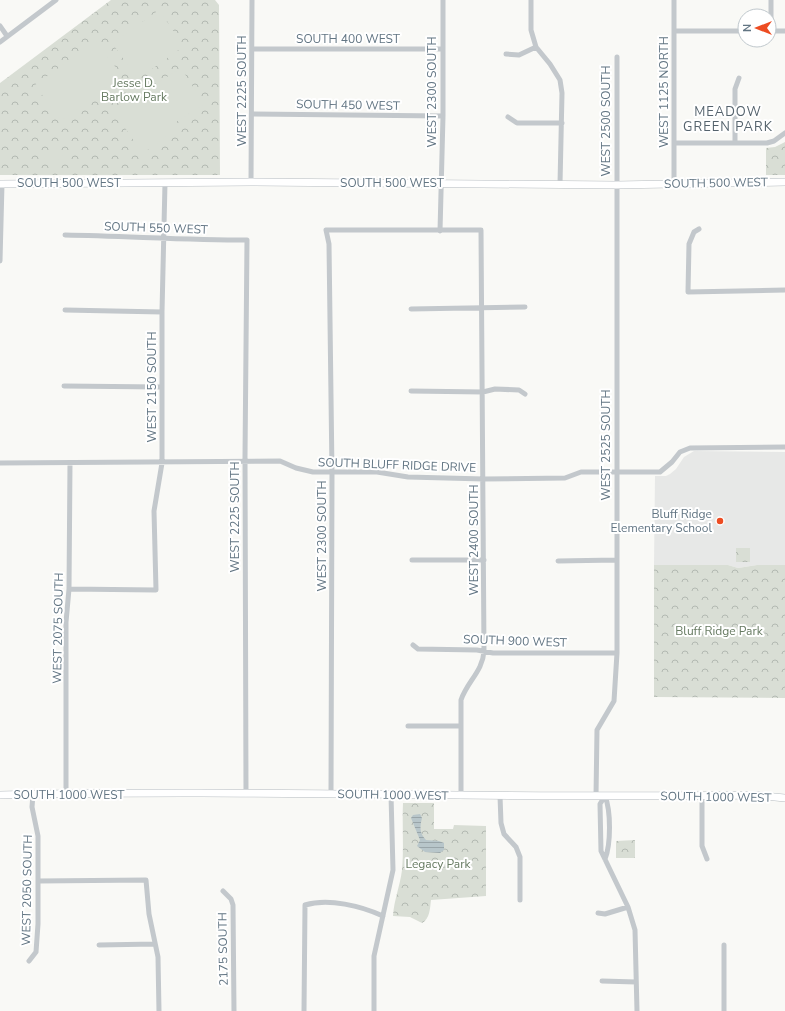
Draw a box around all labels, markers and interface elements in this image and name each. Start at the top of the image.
north arrow [737,8,777,48]
text: N [740,24,755,32]
street label: SOUTH 400 WEST [296,31,401,47]
street label: WEST 2225 SOUTH [234,35,250,147]
street label: WEST 2300 SOUTH [424,36,440,148]
street label: WEST 1125 NORTH [656,36,672,148]
street label: WEST 2500 SOUTH [598,65,614,177]
park label: Jesse D. Barlow Park [101,75,168,105]
street label: SOUTH 450 WEST [296,96,401,114]
district label: MEADOW GREEN PARK [683,103,773,136]
street label: SOUTH 500 WEST [664,174,769,192]
street label: SOUTH 500 WEST [17,175,122,191]
street label: SOUTH 500 WEST [340,175,445,191]
street label: SOUTH 550 WEST [104,218,209,238]
street label: WEST 2150 SOUTH [144,331,160,443]
street label: WEST 2525 SOUTH [598,389,614,501]
street label: SOUTH BLUFF RIDGE DRIVE [318,454,476,476]
street label: WEST 2225 SOUTH [227,461,243,573]
street label: WEST 2300 SOUTH [314,480,330,592]
street label: WEST 2400 SOUTH [466,484,482,596]
place label: Bluff Ridge Elementary School [611,506,712,536]
marker: Bluff Ridge Elementary School [715,516,725,526]
street label: WEST 2075 SOUTH [49,572,67,684]
park label: Bluff Ridge Park [675,623,764,639]
street label: SOUTH 900 WEST [463,631,568,651]
street label: SOUTH 1000 WEST [337,786,449,804]
street label: SOUTH 1000 WEST [13,787,125,803]
street label: SOUTH 1000 WEST [660,788,772,806]
street label: WEST 2050 SOUTH [18,834,36,946]
park label: Legacy Park [405,856,472,872]
street label: 2175 SOUTH [214,912,232,986]

